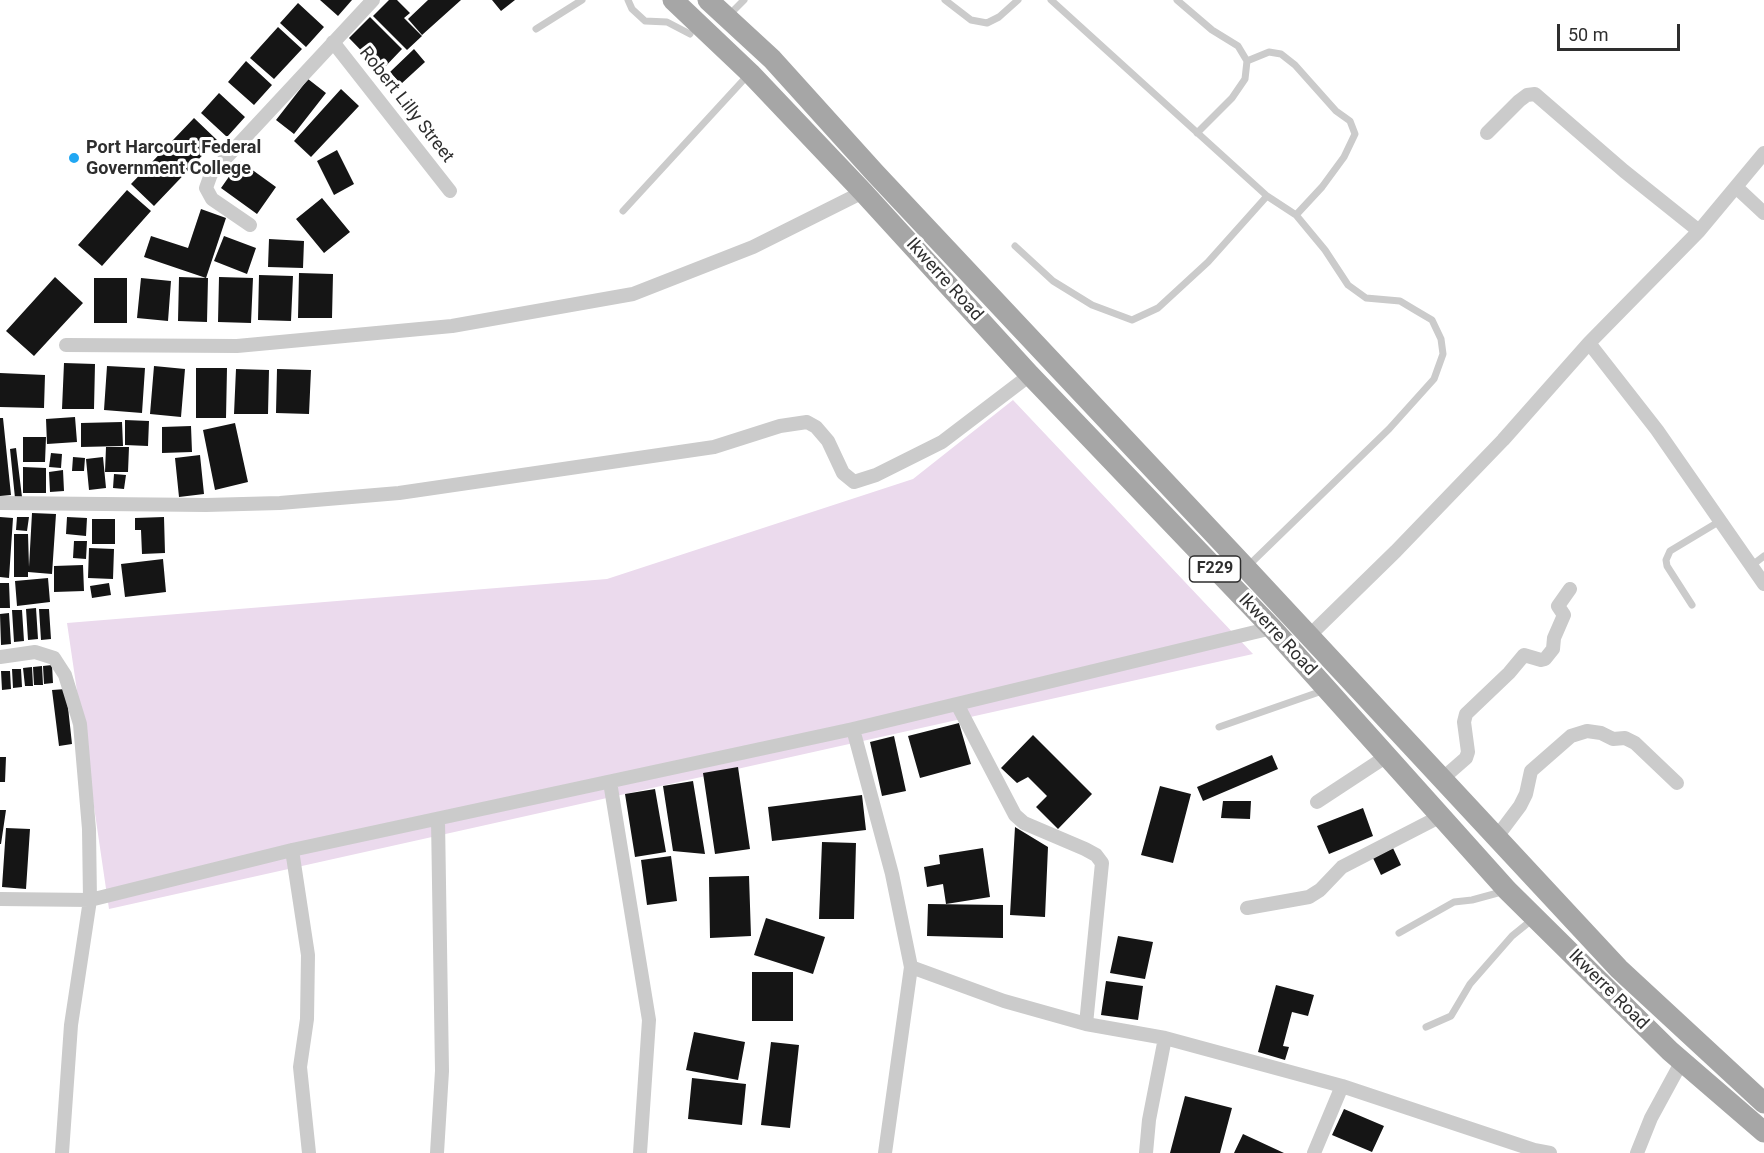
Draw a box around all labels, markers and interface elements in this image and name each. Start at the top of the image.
scale bar [1560,12,1683,50]
text: 50 m [1568,24,1608,45]
street label: Robert Lilly Street [354,43,458,167]
place label: Port Harcourt Federal Government College [86,137,261,180]
marker: Port Harcourt Federal Government College [67,151,81,165]
street label: Ikwerre Road [901,234,987,326]
road number: F229 [1190,556,1240,582]
street label: Ikwerre Road [1233,589,1321,681]
street label: Ikwerre Road [1563,945,1653,1035]

